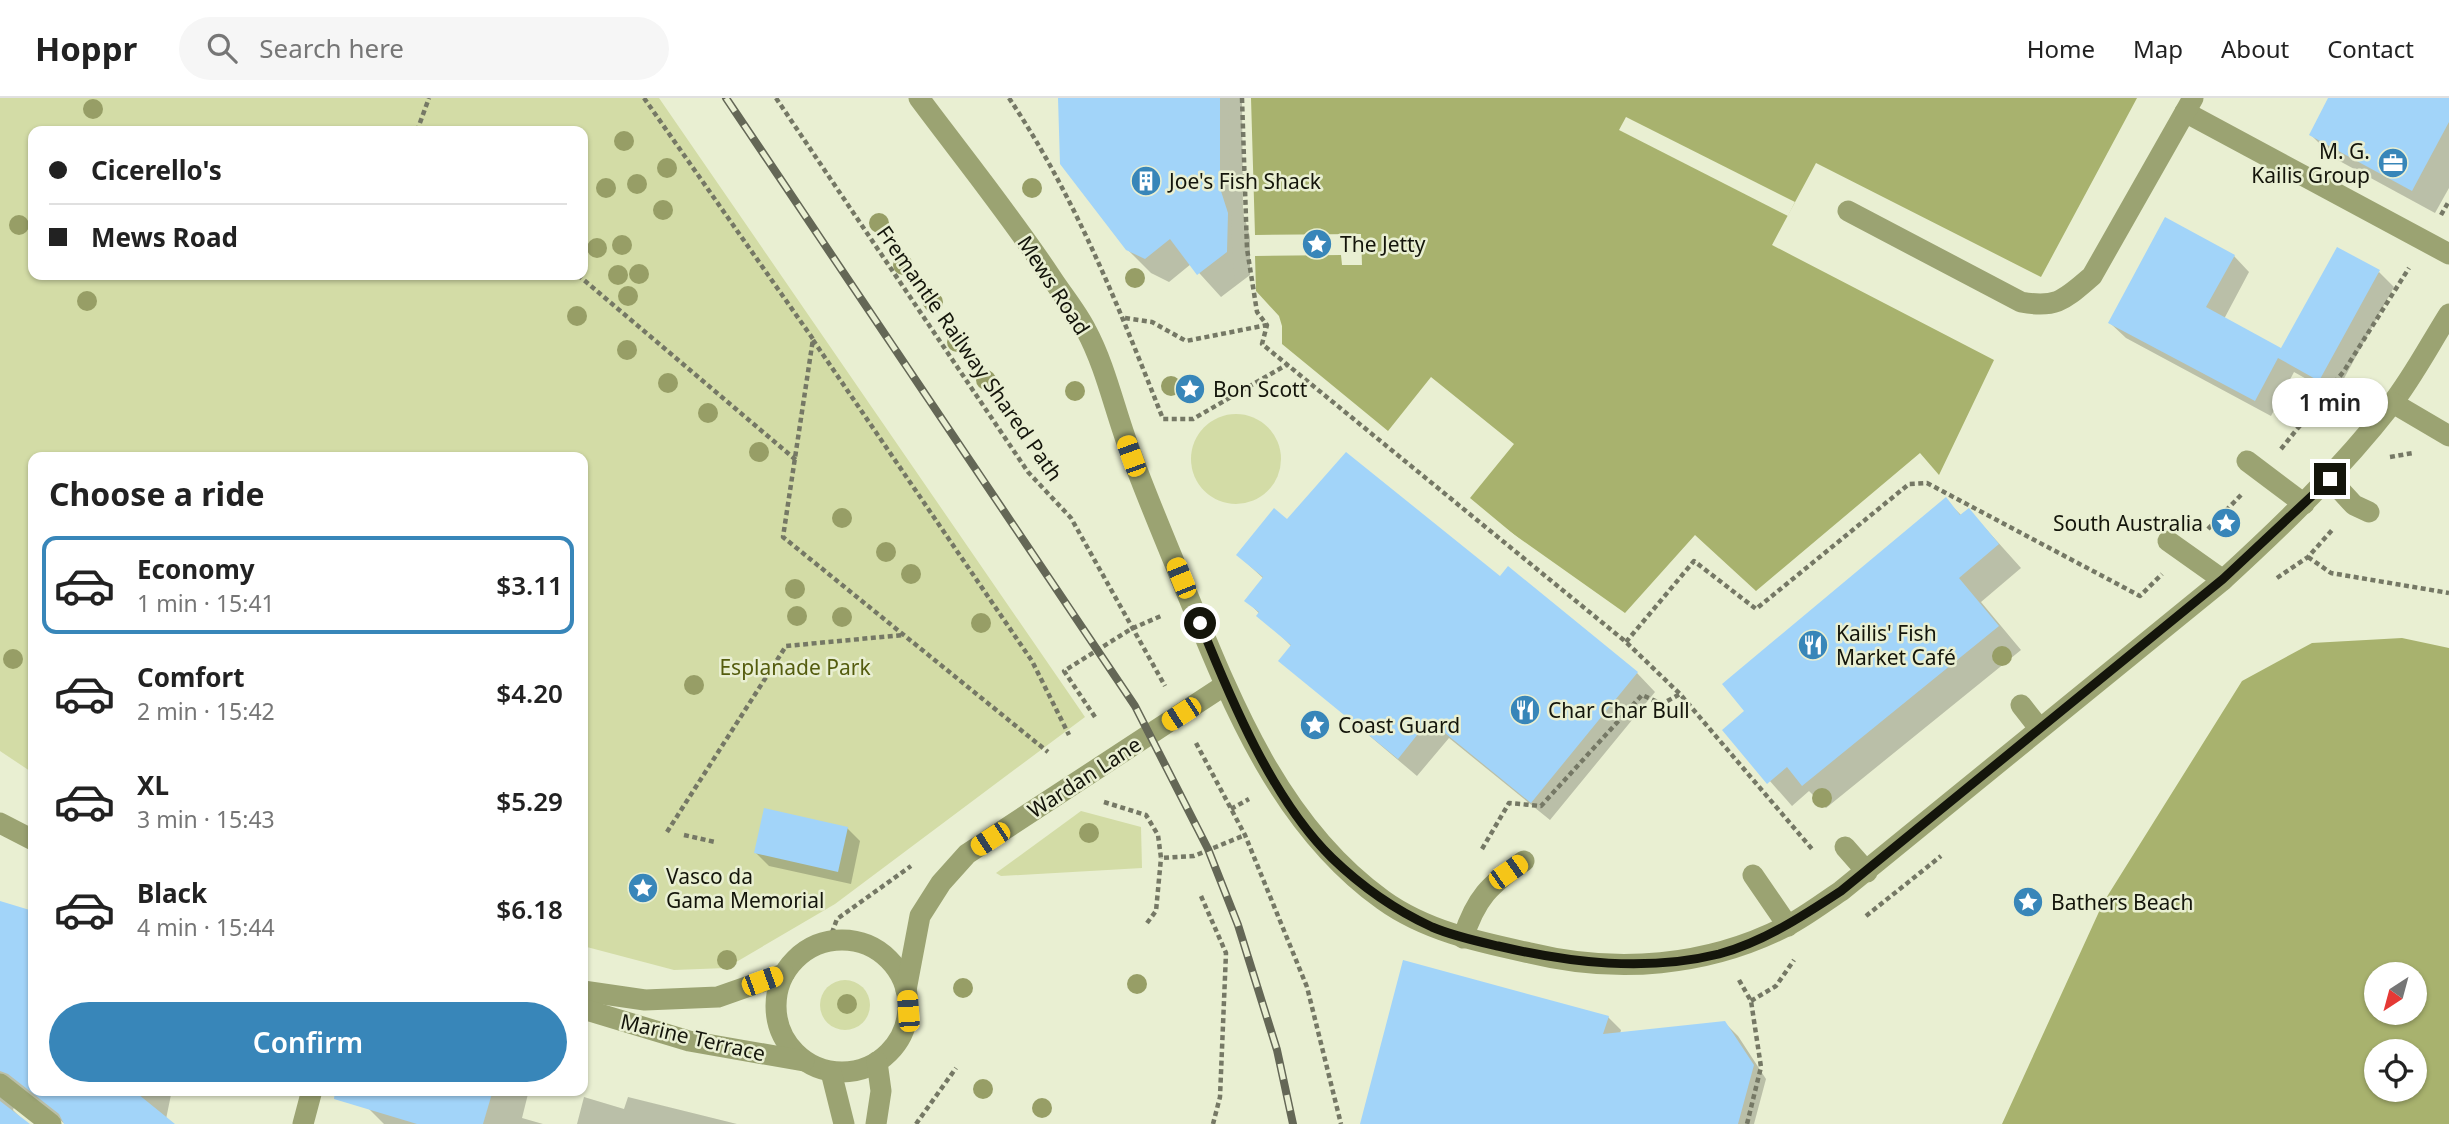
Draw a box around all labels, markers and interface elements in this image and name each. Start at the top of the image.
search box [179,17,669,80]
text: Hoppr [35,26,137,71]
icon: search [203,29,241,67]
text: Search here [259,30,404,66]
text: Home [2027,32,2095,65]
text: Map [2133,32,2183,65]
text: About [2221,32,2289,65]
text: Contact [2327,32,2414,65]
place label: M. G. Kailis Group [2251,137,2370,189]
office icon: M. G. Kailis Group [2376,146,2410,180]
text: Cicerello's [91,152,222,188]
building icon: Joe's Fish Shack [1129,164,1163,198]
place label: Joe's Fish Shack [1167,167,1322,195]
text: Mews Road [91,219,238,255]
street label: Fremantle Railway Shared Path [871,220,1069,486]
place icon: The Jetty [1300,227,1334,261]
street label: Mews Road [1011,230,1097,340]
place label: The Jetty [1340,230,1426,258]
place icon: Bon Scott [1173,372,1207,406]
place label: Bon Scott [1213,375,1308,403]
callout: 1 min [2272,378,2388,426]
text: 1 min [2299,386,2361,418]
car [1114,433,1149,479]
route end [2314,463,2346,495]
text: Choose a ride [49,472,265,515]
place icon: South Australia [2209,506,2243,540]
place label: South Australia [2053,509,2203,537]
text: Economy [137,551,255,587]
icon: car [53,554,116,617]
car [1164,555,1199,601]
text: $3.11 [496,567,563,603]
text: 1 min · 15:41 [137,587,275,619]
route start [1184,607,1216,639]
place label: Kailis' Fish Market Café [1836,619,1956,671]
restaurant icon: Kailis' Fish Market Café [1796,628,1830,662]
park label: Esplanade Park [719,653,871,681]
text: Comfort [137,659,245,695]
icon: car [53,662,116,725]
text: $4.20 [496,675,563,711]
restaurant icon: Char Char Bull [1508,693,1542,727]
car [1158,694,1205,734]
text: 2 min · 15:42 [137,695,275,727]
place label: Char Char Bull [1548,696,1690,724]
place icon: Coast Guard [1298,708,1332,742]
place label: Coast Guard [1338,711,1460,739]
street label: Wardan Lane [1022,730,1146,824]
text: XL [137,767,169,803]
icon: car [53,770,116,833]
text: $5.29 [496,783,563,819]
text: 3 min · 15:43 [137,803,275,835]
car [967,819,1014,859]
car [1485,851,1532,893]
place label: Vasco da Gama Memorial [666,862,824,914]
place icon: Vasco da Gama Memorial [626,871,660,905]
text: Black [137,875,207,911]
icon: car [53,878,116,941]
place icon: Bathers Beach [2011,885,2045,919]
place label: Bathers Beach [2051,888,2193,916]
text: $6.18 [496,891,563,927]
text: 4 min · 15:44 [137,911,275,943]
north arrow [2364,962,2427,1026]
map controls [2364,962,2427,1102]
car [739,964,786,998]
car [897,989,920,1033]
button: Confirm [49,1002,567,1082]
street label: Marine Terrace [618,1007,768,1067]
button: locate [2364,1039,2427,1102]

